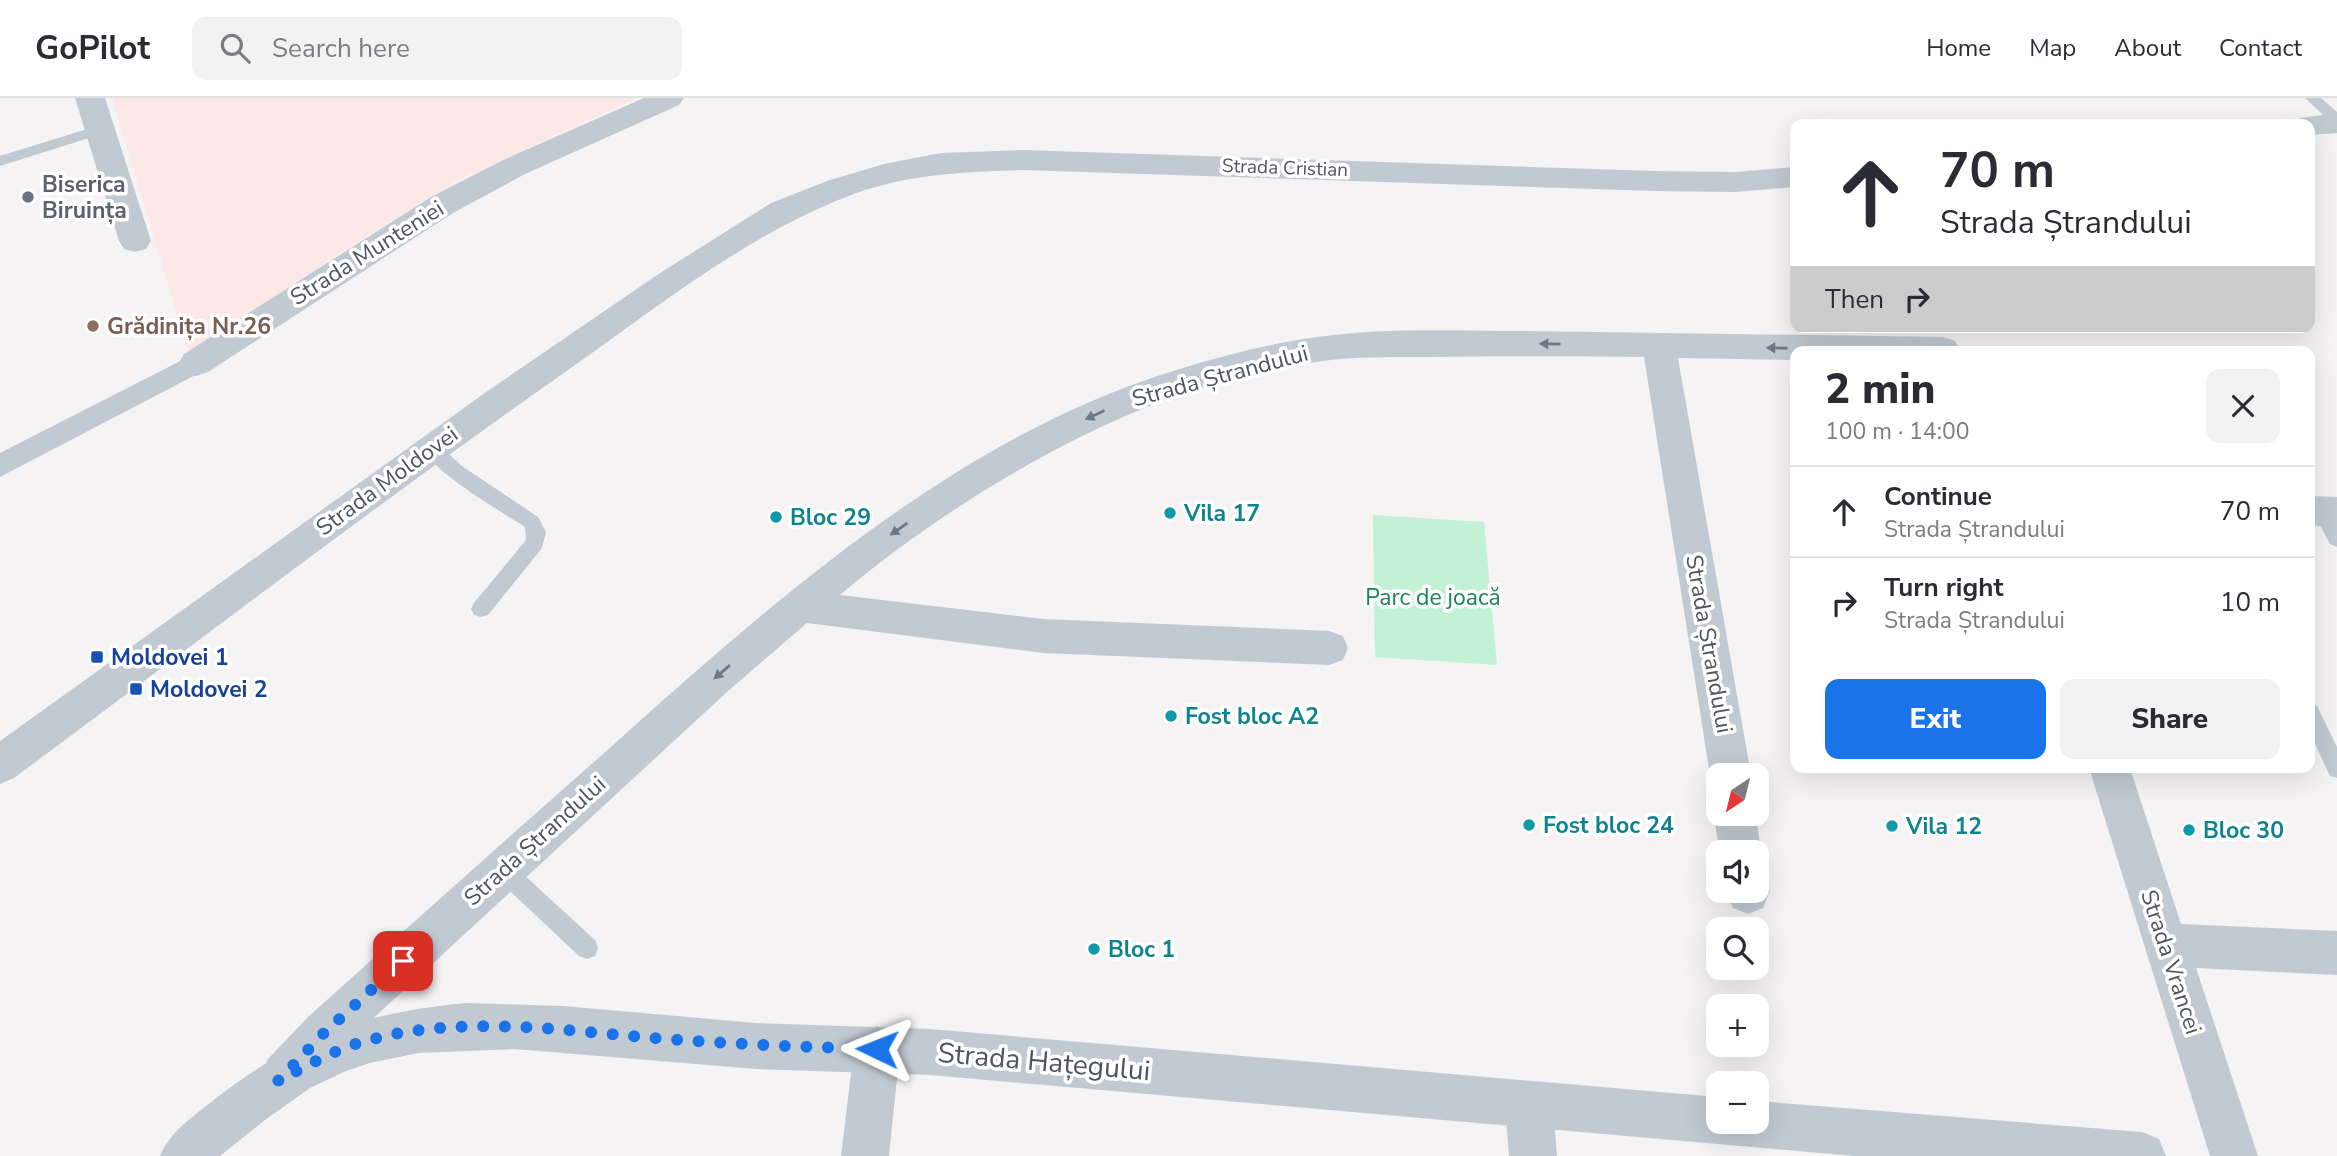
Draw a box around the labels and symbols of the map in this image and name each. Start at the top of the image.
street label: Strada Cristian [1222,153,1348,183]
place label: Biserica Biruința [42,169,127,226]
marker: Biserica Biruința [20,189,36,205]
street label: Strada Munteniei [284,193,450,313]
place label: Grădinița Nr.26 [107,311,271,342]
marker: Grădinița Nr.26 [85,318,101,334]
street label: Strada Ștrandului [1129,338,1311,414]
one-way arrow [1538,338,1560,350]
one-way arrow [1766,342,1788,354]
one-way arrow [1085,410,1106,421]
street label: Strada Moldovei [310,419,464,543]
place label: Vila 17 [1183,498,1260,529]
place label: Bloc 29 [790,502,871,533]
marker: Vila 17 [1162,505,1178,521]
marker: Bloc 29 [768,509,784,525]
one-way arrow [890,522,908,536]
street label: Strada Ștrandului [1678,552,1740,736]
park label: Parc de joacă [1365,582,1501,613]
place label: Moldovei 1 [111,642,228,673]
marker: Moldovei 1 [89,649,105,665]
one-way arrow [713,664,731,680]
place label: Moldovei 2 [150,674,267,705]
marker: Moldovei 2 [128,681,144,697]
place label: Fost bloc A2 [1185,701,1319,732]
marker: Fost bloc A2 [1163,708,1179,724]
north arrow [1706,763,1769,826]
street label: Strada Ștrandului [457,769,613,913]
place label: Fost bloc 24 [1543,810,1674,841]
place label: Vila 12 [1905,811,1982,842]
place label: Bloc 30 [2203,815,2284,846]
marker: Fost bloc 24 [1521,817,1537,833]
marker: Vila 12 [1884,818,1900,834]
marker: Bloc 30 [2181,822,2197,838]
street label: Strada Vrancei [2133,886,2209,1038]
pin [373,931,433,991]
place label: Bloc 1 [1108,934,1175,965]
marker: Bloc 1 [1086,941,1102,957]
position arrow [840,1012,914,1086]
street label: Strada Hațegului [936,1034,1152,1090]

